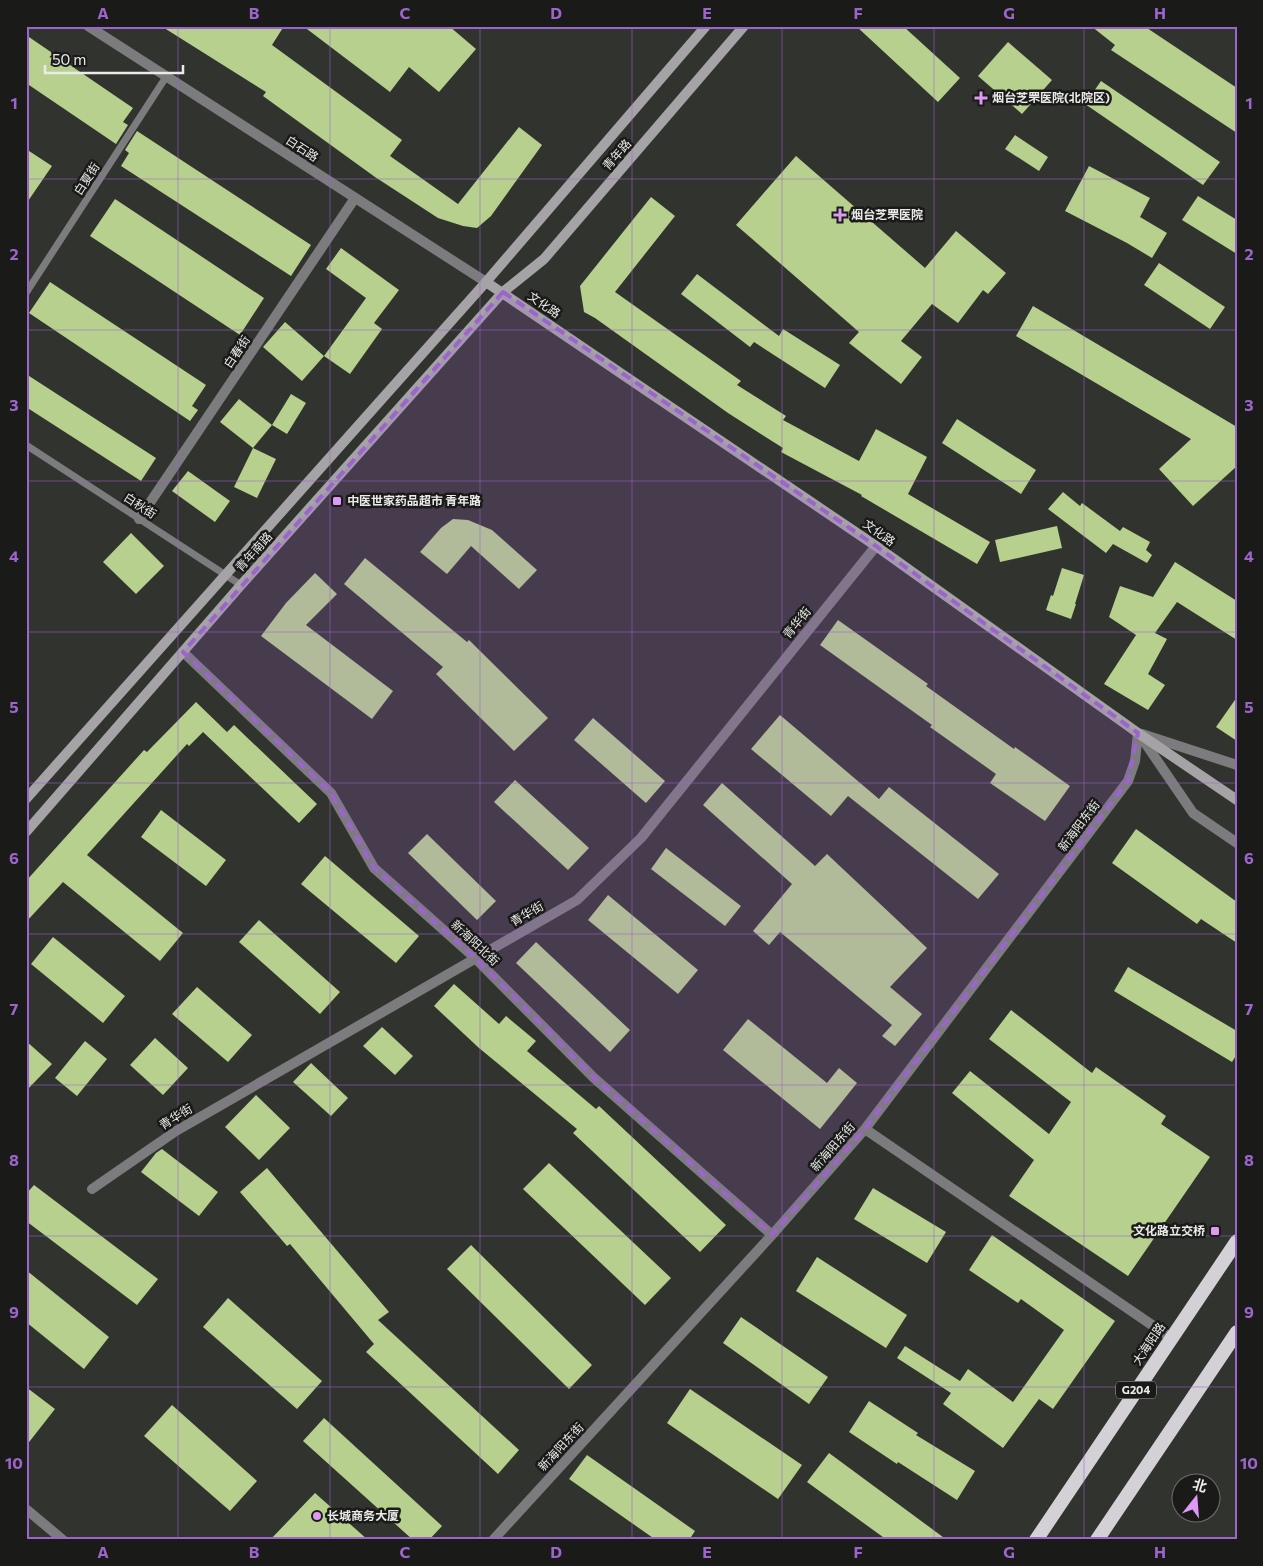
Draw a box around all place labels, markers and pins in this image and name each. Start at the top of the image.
place label: 烟台芝罘医院(北院区) [992,90,1110,104]
marker: 烟台芝罘医院(北院区) [974,91,988,105]
place label: 烟台芝罘医院 [851,207,923,221]
marker: 烟台芝罘医院 [833,208,847,222]
place label: 中医世家药品超市 青年路 [347,493,481,507]
marker: 中医世家药品超市 青年路 [331,495,343,507]
place label: 文化路立交桥 [1133,1223,1205,1237]
marker: 文化路立交桥 [1209,1225,1221,1237]
place label: 长城商务大厦 [327,1508,399,1522]
marker: 长城商务大厦 [311,1510,323,1522]

